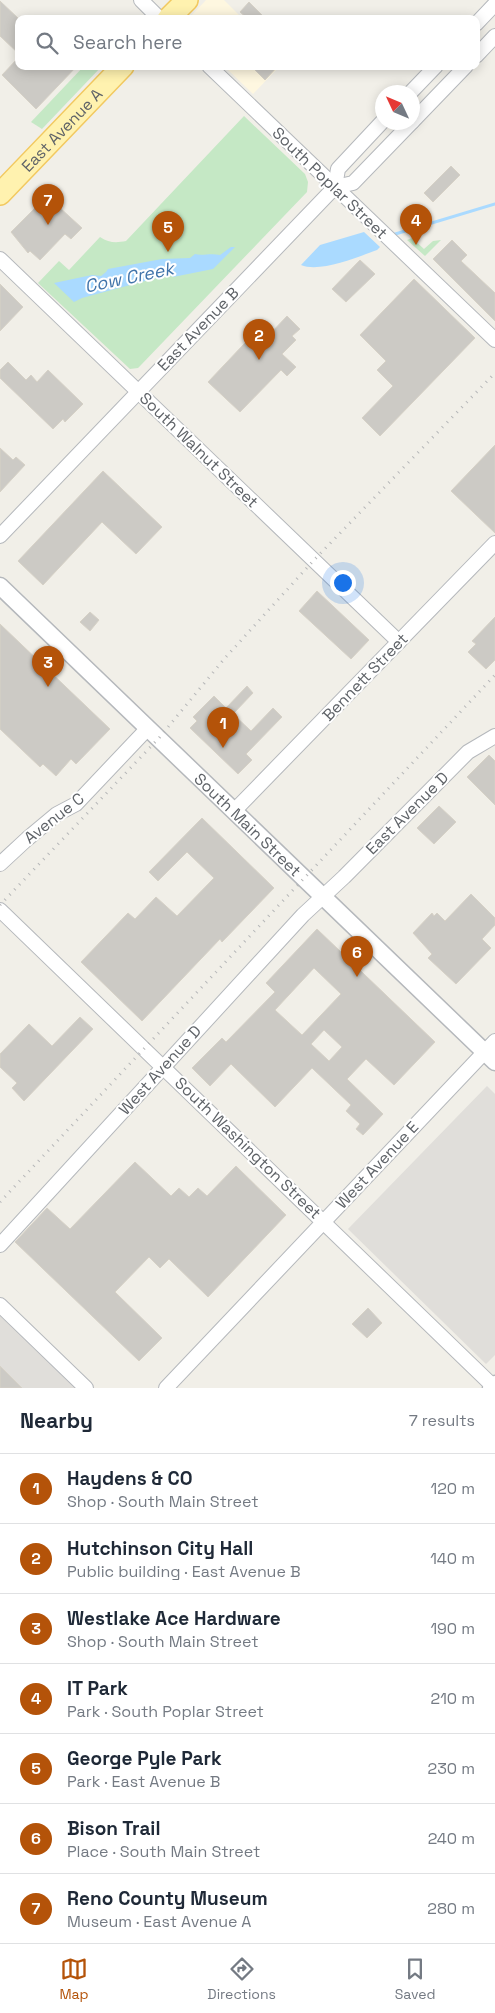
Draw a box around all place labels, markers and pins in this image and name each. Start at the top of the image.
pin: 7 [32,184,64,225]
pin: 4 [400,204,432,245]
pin: 5 [152,211,184,252]
pin: 2 [243,319,275,360]
pin: 3 [32,646,64,687]
pin: 1 [207,707,239,748]
pin: 6 [341,936,373,977]

